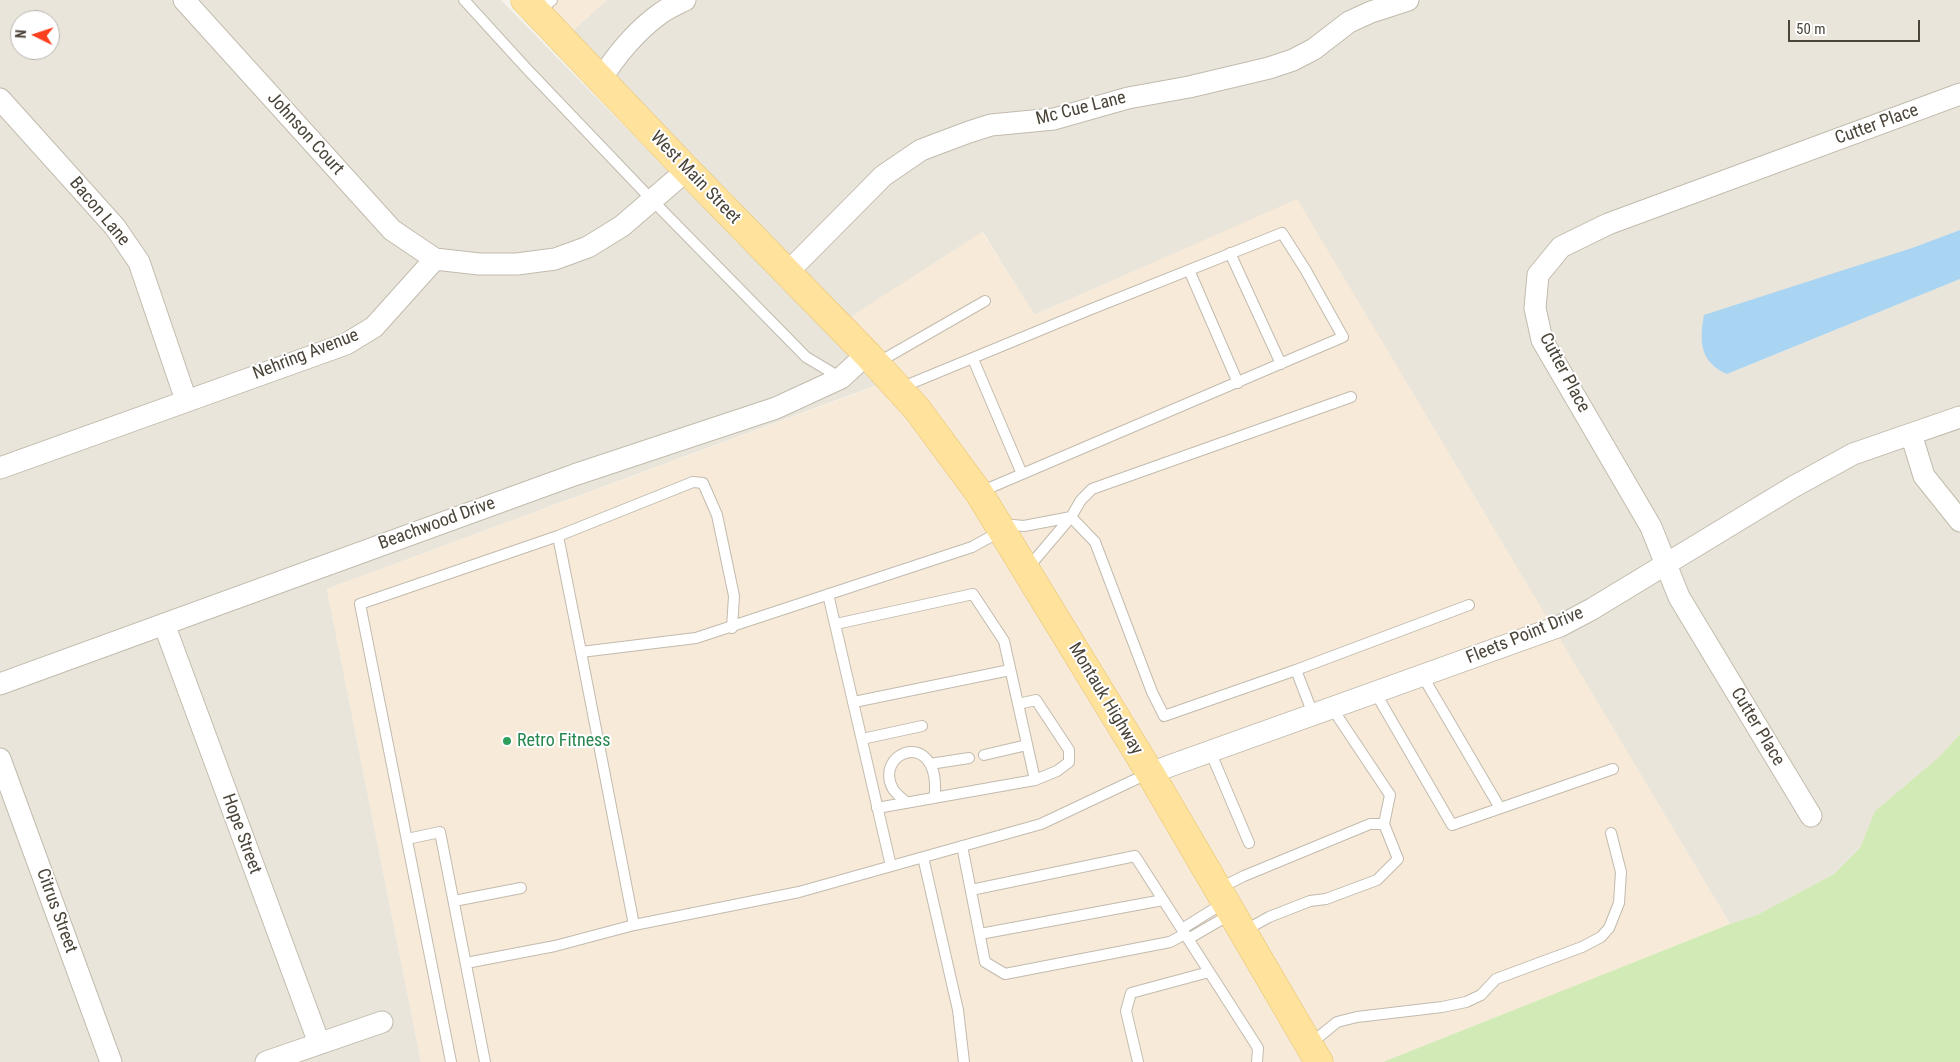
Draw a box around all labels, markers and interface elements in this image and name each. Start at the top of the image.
north arrow [10,10,60,60]
scale bar [1790,10,1922,42]
text: 50 m [1796,20,1826,38]
text: N [13,29,29,39]
street label: Mc Cue Lane [1034,87,1128,131]
street label: Johnson Court [262,88,348,180]
street label: Cutter Place [1832,100,1922,150]
street label: West Main Street [645,127,745,229]
street label: Bacon Lane [64,173,134,251]
street label: Nehring Avenue [250,325,362,385]
street label: Cutter Place [1534,329,1594,417]
street label: Beachwood Drive [376,493,498,555]
street label: Fleets Point Drive [1463,603,1587,669]
street label: Montauk Highway [1063,639,1147,759]
street label: Cutter Place [1725,684,1789,770]
place label: Retro Fitness [517,730,610,752]
marker: Retro Fitness [501,735,513,747]
street label: Hope Street [217,791,265,877]
street label: Citrus Street [31,866,81,956]

